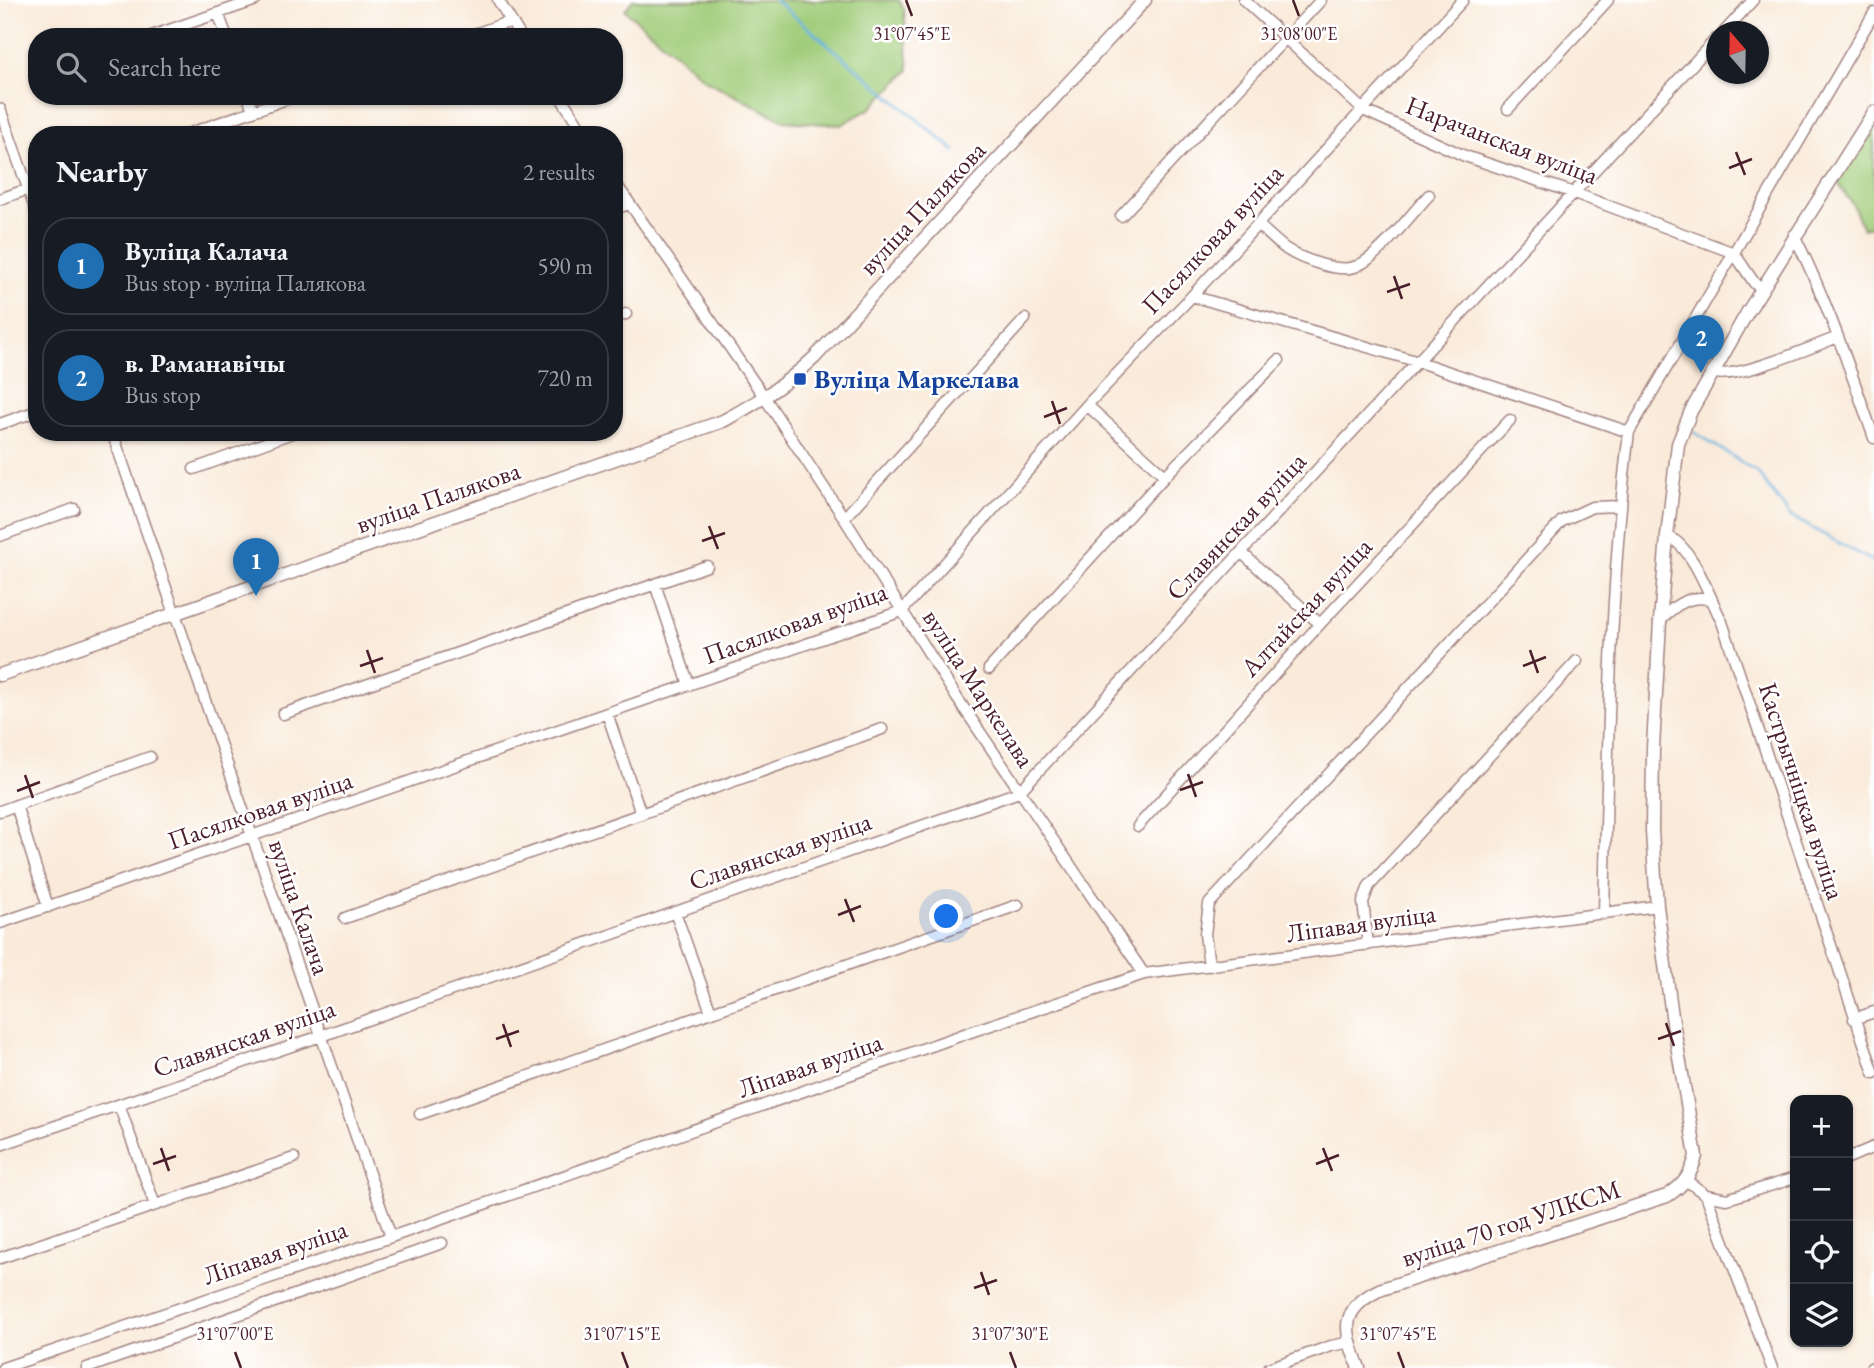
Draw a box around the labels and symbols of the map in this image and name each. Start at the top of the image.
north arrow [1706,21,1769,84]
text: 31°07'45"E [874,22,950,45]
text: 31°08'00"E [1261,22,1337,45]
street label: Нарачанская вуліца [1401,88,1604,193]
street label: вуліца Палякова [851,133,993,282]
street label: Пасялковая вуліца [1134,156,1291,321]
pin: 2 [1678,315,1724,373]
place label: Вуліца Маркелава [814,362,1020,396]
marker: Вуліца Маркелава [792,371,808,387]
street label: Славянская вуліца [1158,444,1314,607]
street label: вуліца Палякова [351,453,525,541]
street label: Алтайская вуліца [1232,530,1380,685]
pin: 1 [233,538,279,596]
street label: Пасялковая вуліца [698,574,892,672]
street label: вуліца Маркелава [915,602,1043,774]
street label: Кастрычніцкая вуліца [1751,678,1853,904]
street label: Пасялковая вуліца [163,762,358,858]
street label: Славянская вуліца [684,804,876,898]
street label: вуліца Калача [261,835,339,980]
street label: Ліпавая вуліца [1284,896,1439,950]
your location [929,899,963,933]
street label: Славянская вуліца [148,991,340,1085]
street label: Ліпавая вуліца [733,1024,887,1106]
street label: вуліца 70 год УЛКСМ [1397,1171,1625,1275]
street label: Ліпавая вуліца [198,1211,352,1293]
text: 31°07'00"E [197,1322,273,1345]
text: 31°07'15"E [584,1322,660,1345]
text: 31°07'30"E [972,1322,1048,1345]
text: 31°07'45"E [1360,1322,1436,1345]

